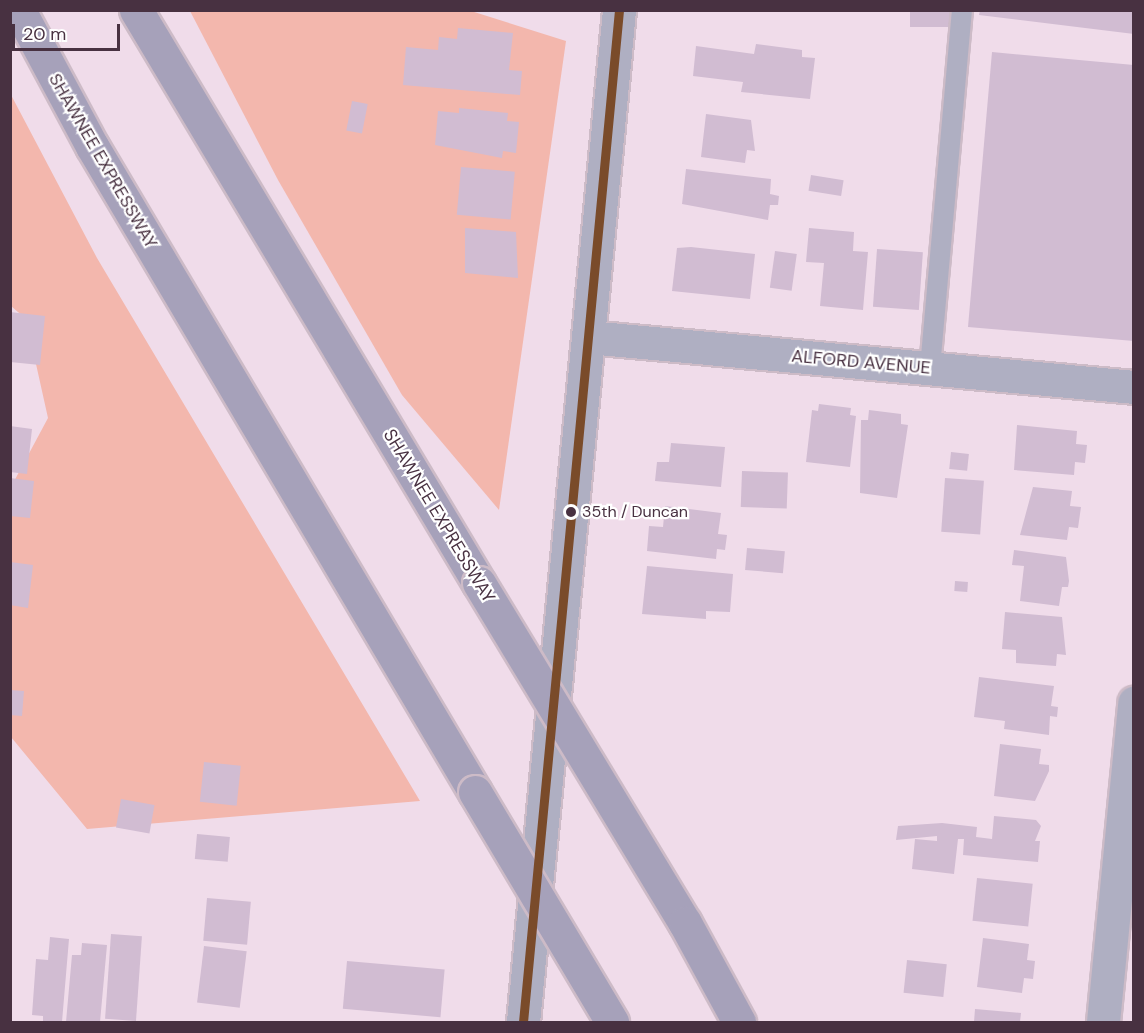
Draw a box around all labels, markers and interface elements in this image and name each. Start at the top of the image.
scale bar [15,12,123,50]
text: 20 m [23,22,66,46]
street label: SHAWNEE EXPRESSWAY [44,70,162,252]
street label: ALFORD AVENUE [790,345,932,379]
street label: SHAWNEE EXPRESSWAY [379,425,499,607]
place label: 35th / Duncan [582,502,688,522]
marker: 35th / Duncan [565,506,577,518]

